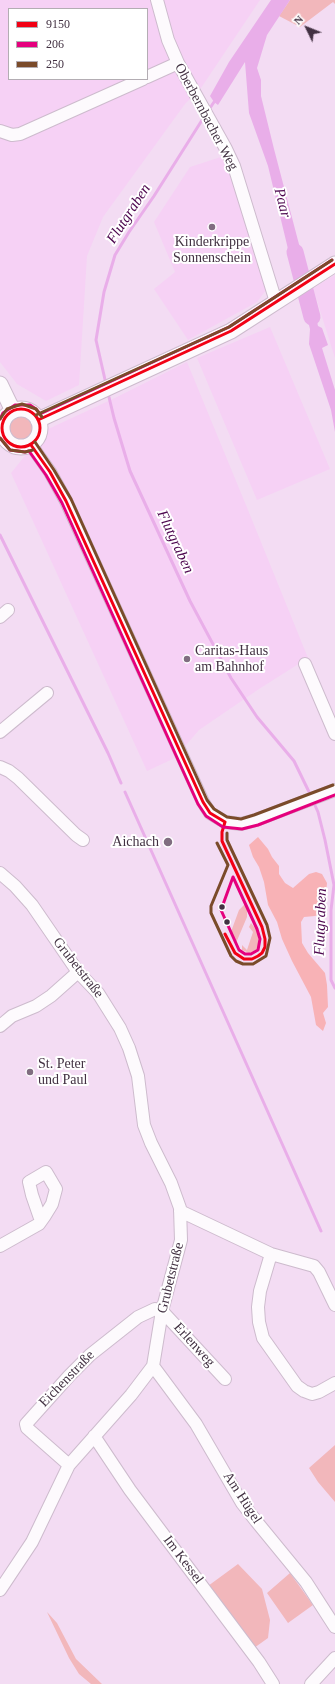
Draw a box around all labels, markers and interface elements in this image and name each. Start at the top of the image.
legend [8,8,148,80]
north arrow [287,8,327,48]
text: N [291,13,305,27]
text: 9150 [46,17,70,31]
text: 206 [46,37,64,51]
text: 250 [46,57,64,71]
street label: Oberbernbacher Weg [171,61,241,173]
water label: Flutgraben [103,181,155,247]
water label: Paar [270,186,294,220]
marker: Kinderkrippe Sonnenschein [207,222,217,232]
place label: Kinderkrippe Sonnenschein [173,234,251,266]
water label: Flutgraben [153,508,197,576]
place label: Caritas-Haus am Bahnhof [195,643,268,676]
marker: Caritas-Haus am Bahnhof [182,654,192,664]
place label: Aichach [112,834,159,850]
marker: Aichach [162,836,174,848]
water label: Flutgraben [311,888,331,956]
unlabelled marker [217,902,227,912]
unlabelled marker [222,917,232,927]
street label: Grubetstraße [49,934,107,1002]
place label: St. Peter und Paul [38,1056,87,1088]
marker: St. Peter und Paul [25,1067,35,1077]
street label: Grubetstraße [154,1241,188,1315]
street label: Erlenweg [170,1319,218,1371]
street label: Eichenstraße [36,1347,98,1411]
street label: Am Hügel [219,1469,265,1527]
street label: Im Kessel [159,1532,207,1588]

